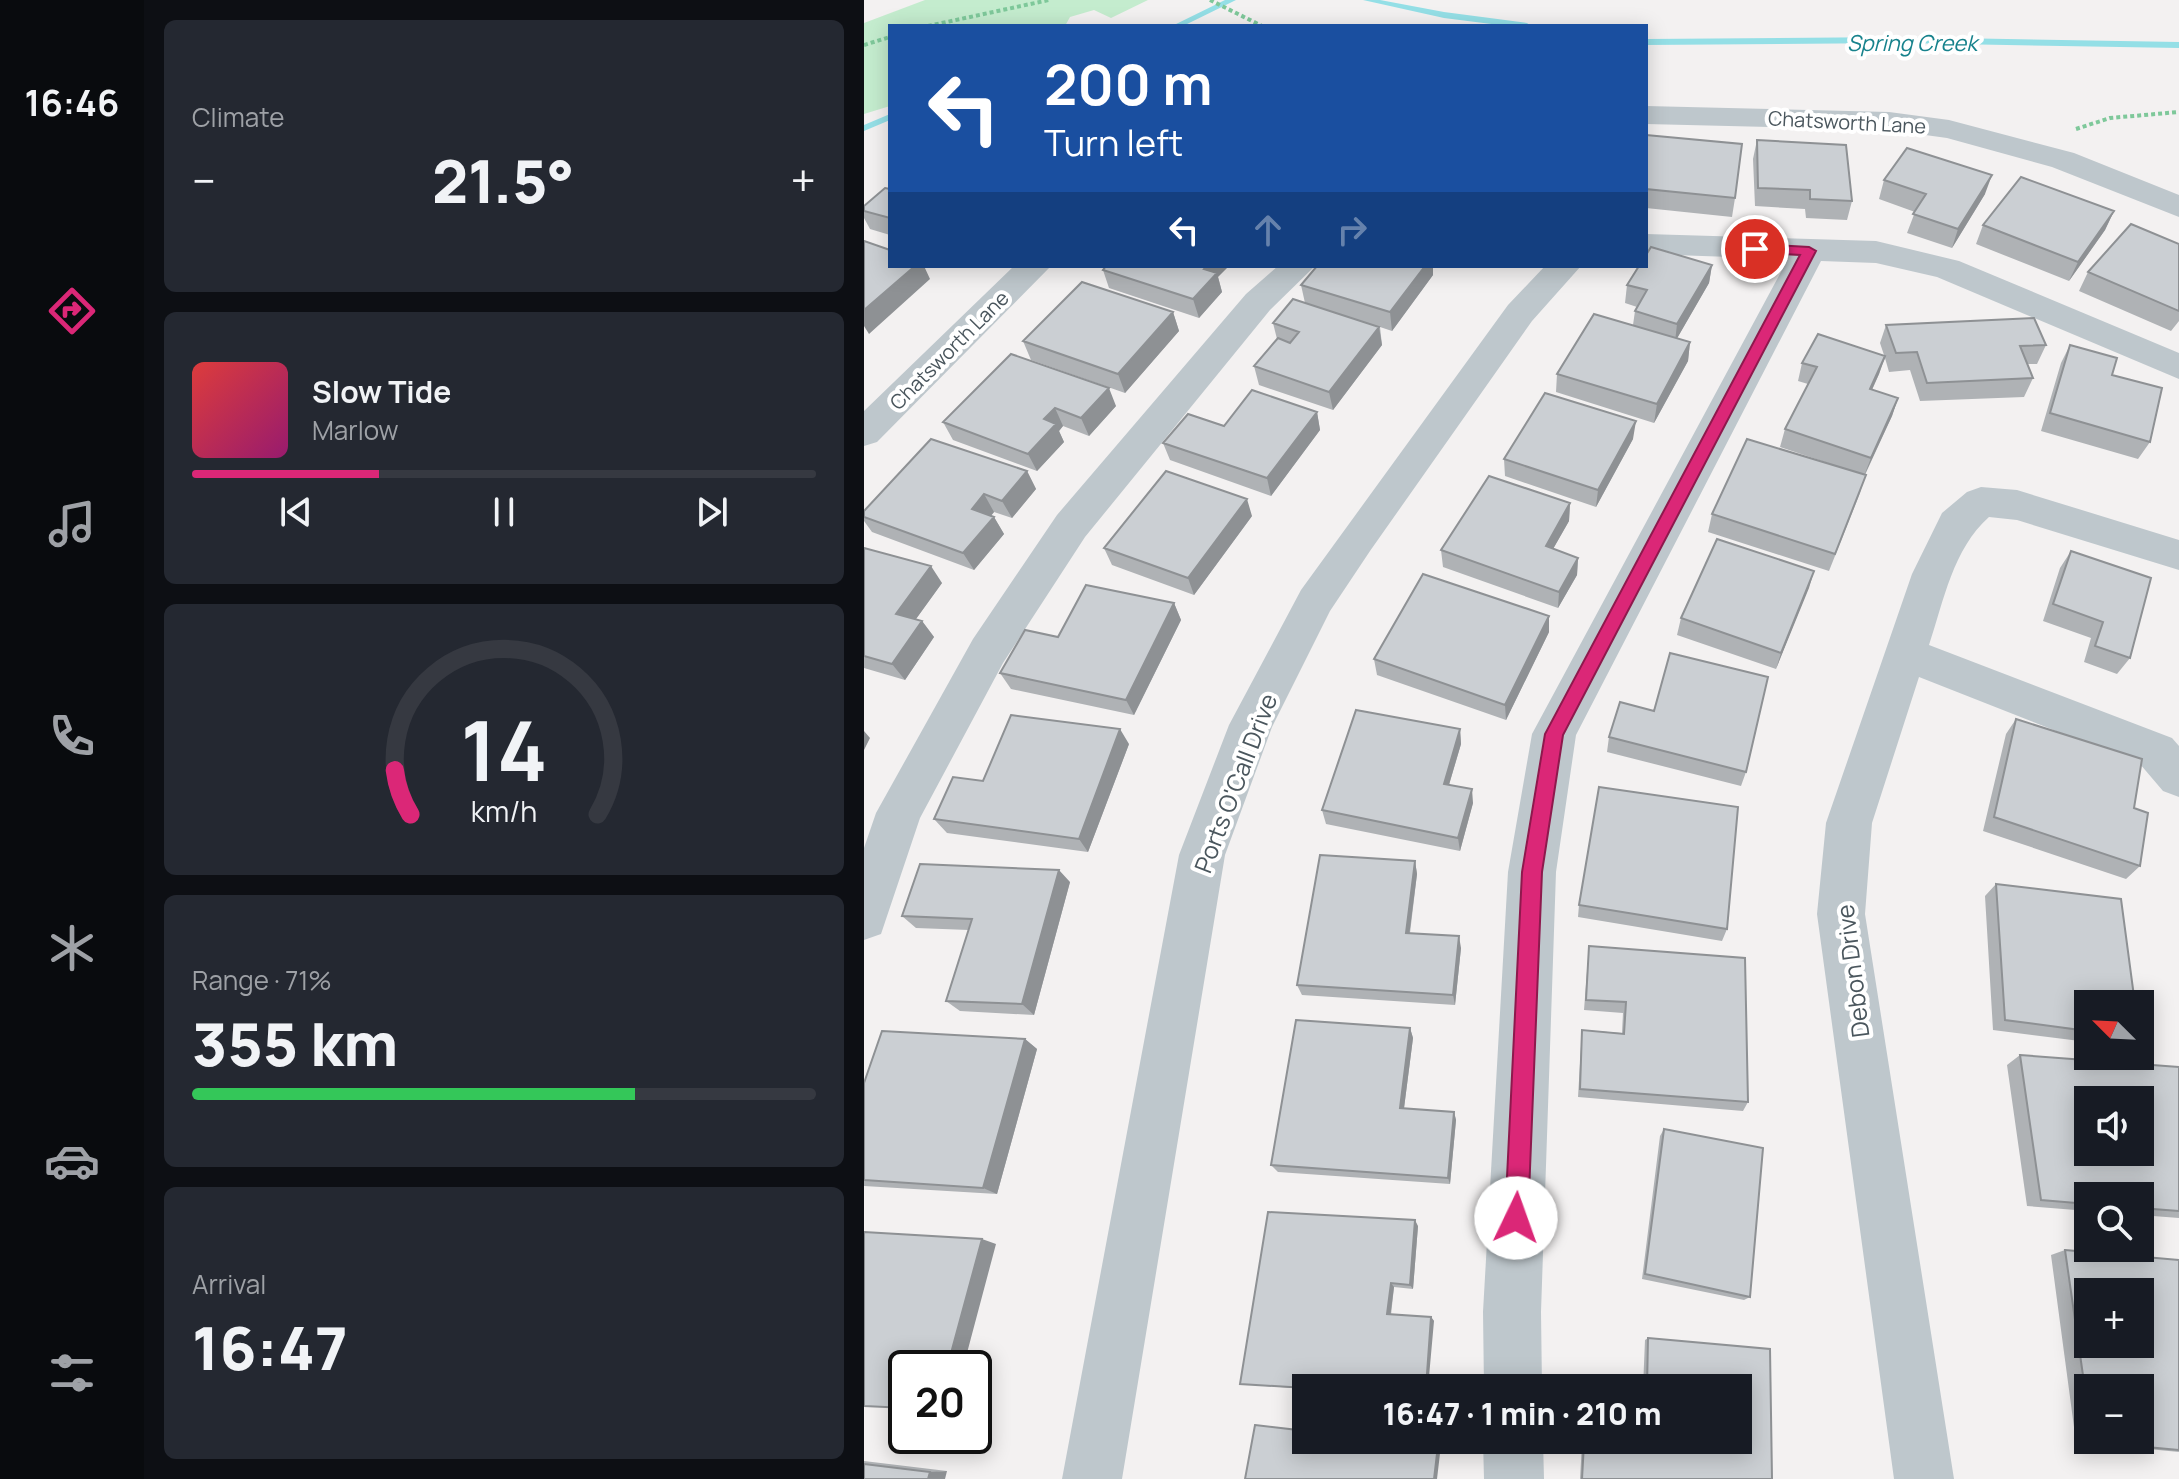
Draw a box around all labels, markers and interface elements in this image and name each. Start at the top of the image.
water label: Spring Creek [1847,28,1980,58]
text: 200 m [1044,45,1213,122]
icon: left [912,56,1016,160]
text: 16:46 [25,78,119,127]
text: Climate [192,99,284,135]
street label: Chatsworth Lane [1767,104,1927,140]
text: Turn left [1044,118,1183,167]
text: 21.5° [432,139,575,221]
text: − [192,150,216,210]
text: + [791,150,816,210]
icon: left [1162,208,1206,252]
icon: ahead [1246,208,1290,252]
icon: right [1330,208,1374,252]
pin [1721,215,1789,283]
icon: arrive [1733,227,1777,271]
icon: directions [44,283,100,339]
street label: Chatsworth Lane [884,285,1014,415]
text: Slow Tide [312,371,451,412]
text: Marlow [312,412,399,448]
icon: previous [274,490,318,534]
icon: pause [482,490,526,534]
icon: next [690,490,734,534]
icon: music [44,496,100,552]
street label: Ports O'Call Drive [1186,689,1284,877]
text: 14 [460,692,548,806]
icon: phone [44,708,100,764]
text: km/h [471,793,537,832]
street label: Debon Drive [1827,903,1877,1039]
icon: climate [44,920,100,976]
text: Range · 71% [192,962,332,998]
north arrow [2074,990,2154,1070]
map controls [2074,990,2154,1454]
text: 355 km [192,1002,398,1084]
button: sound [2074,1086,2154,1166]
icon: car [44,1133,100,1189]
position arrow [1474,1176,1558,1260]
button: search [2074,1182,2154,1262]
text: Arrival [192,1266,266,1302]
button: + [2074,1278,2154,1358]
text: 16:47 [192,1306,348,1388]
icon: filters [44,1345,100,1401]
speed limit sign: 20 [888,1350,992,1454]
button: − [2074,1374,2154,1454]
text: 16:47 · 1 min · 210 m [1382,1393,1662,1434]

